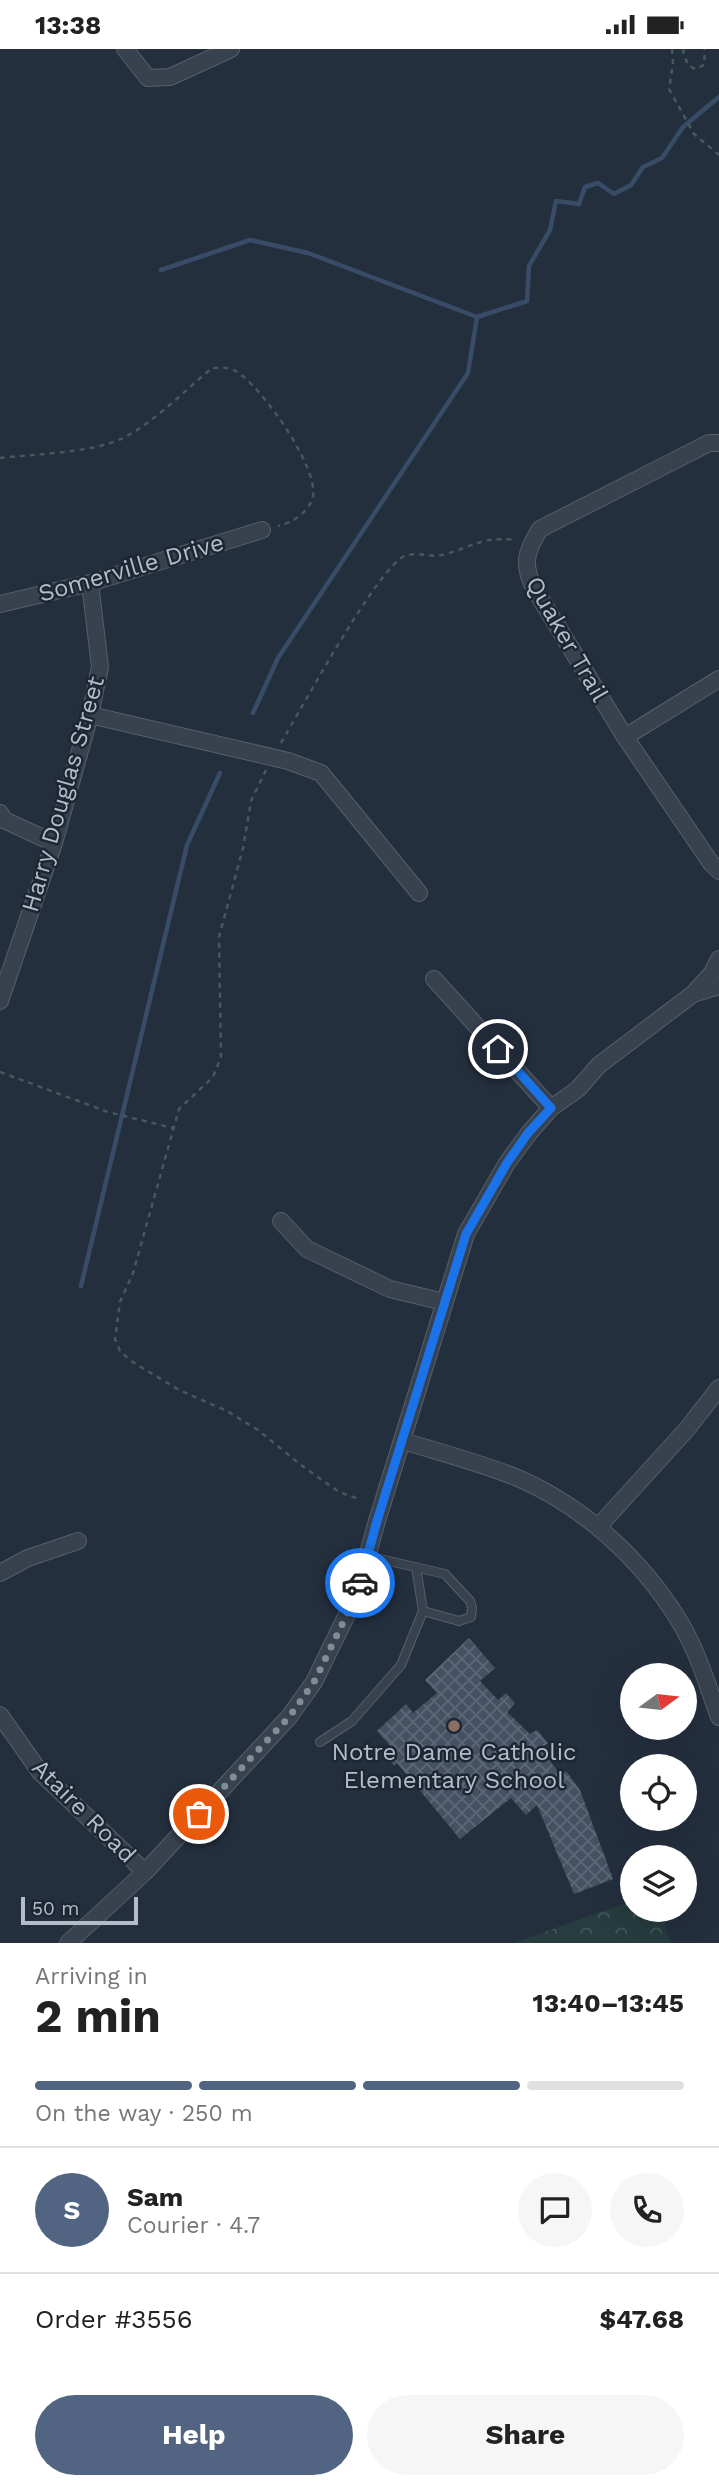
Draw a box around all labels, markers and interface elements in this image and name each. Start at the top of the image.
text: 13:38 [35,10,101,40]
street label: Somerville Drive [35,528,227,608]
street label: Quaker Trail [520,571,614,707]
street label: Harry Douglas Street [16,673,110,915]
pin [468,1019,528,1079]
icon: home [479,1030,517,1068]
courier [325,1548,395,1618]
icon: car [341,1564,379,1602]
north arrow [620,1663,696,1739]
map controls [620,1663,697,1922]
marker: Notre Dame Catholic Elementary School [446,1718,462,1734]
place label: Notre Dame Catholic Elementary School [332,1738,576,1794]
street label: Ataire Road [26,1753,142,1869]
button: locate [620,1754,697,1831]
pin [169,1784,229,1844]
icon: bag [180,1795,218,1833]
button: layers [620,1845,697,1922]
scale bar [21,1894,138,1926]
text: 50 m [32,1897,79,1920]
text: Arriving in [35,1963,148,1990]
text: 13:40–13:45 [533,1988,684,2018]
text: 2 min [35,1989,161,2043]
text: On the way · 250 m [35,2100,253,2127]
button: chat [518,2173,592,2247]
button: phone [610,2173,684,2247]
text: Sam [127,2182,183,2212]
text: S [64,2195,80,2225]
text: Courier · 4.7 [127,2212,260,2239]
text: Order #3556 [35,2304,193,2334]
text: $47.68 [599,2304,684,2334]
button: Help [35,2395,353,2475]
button: Share [367,2395,684,2475]

